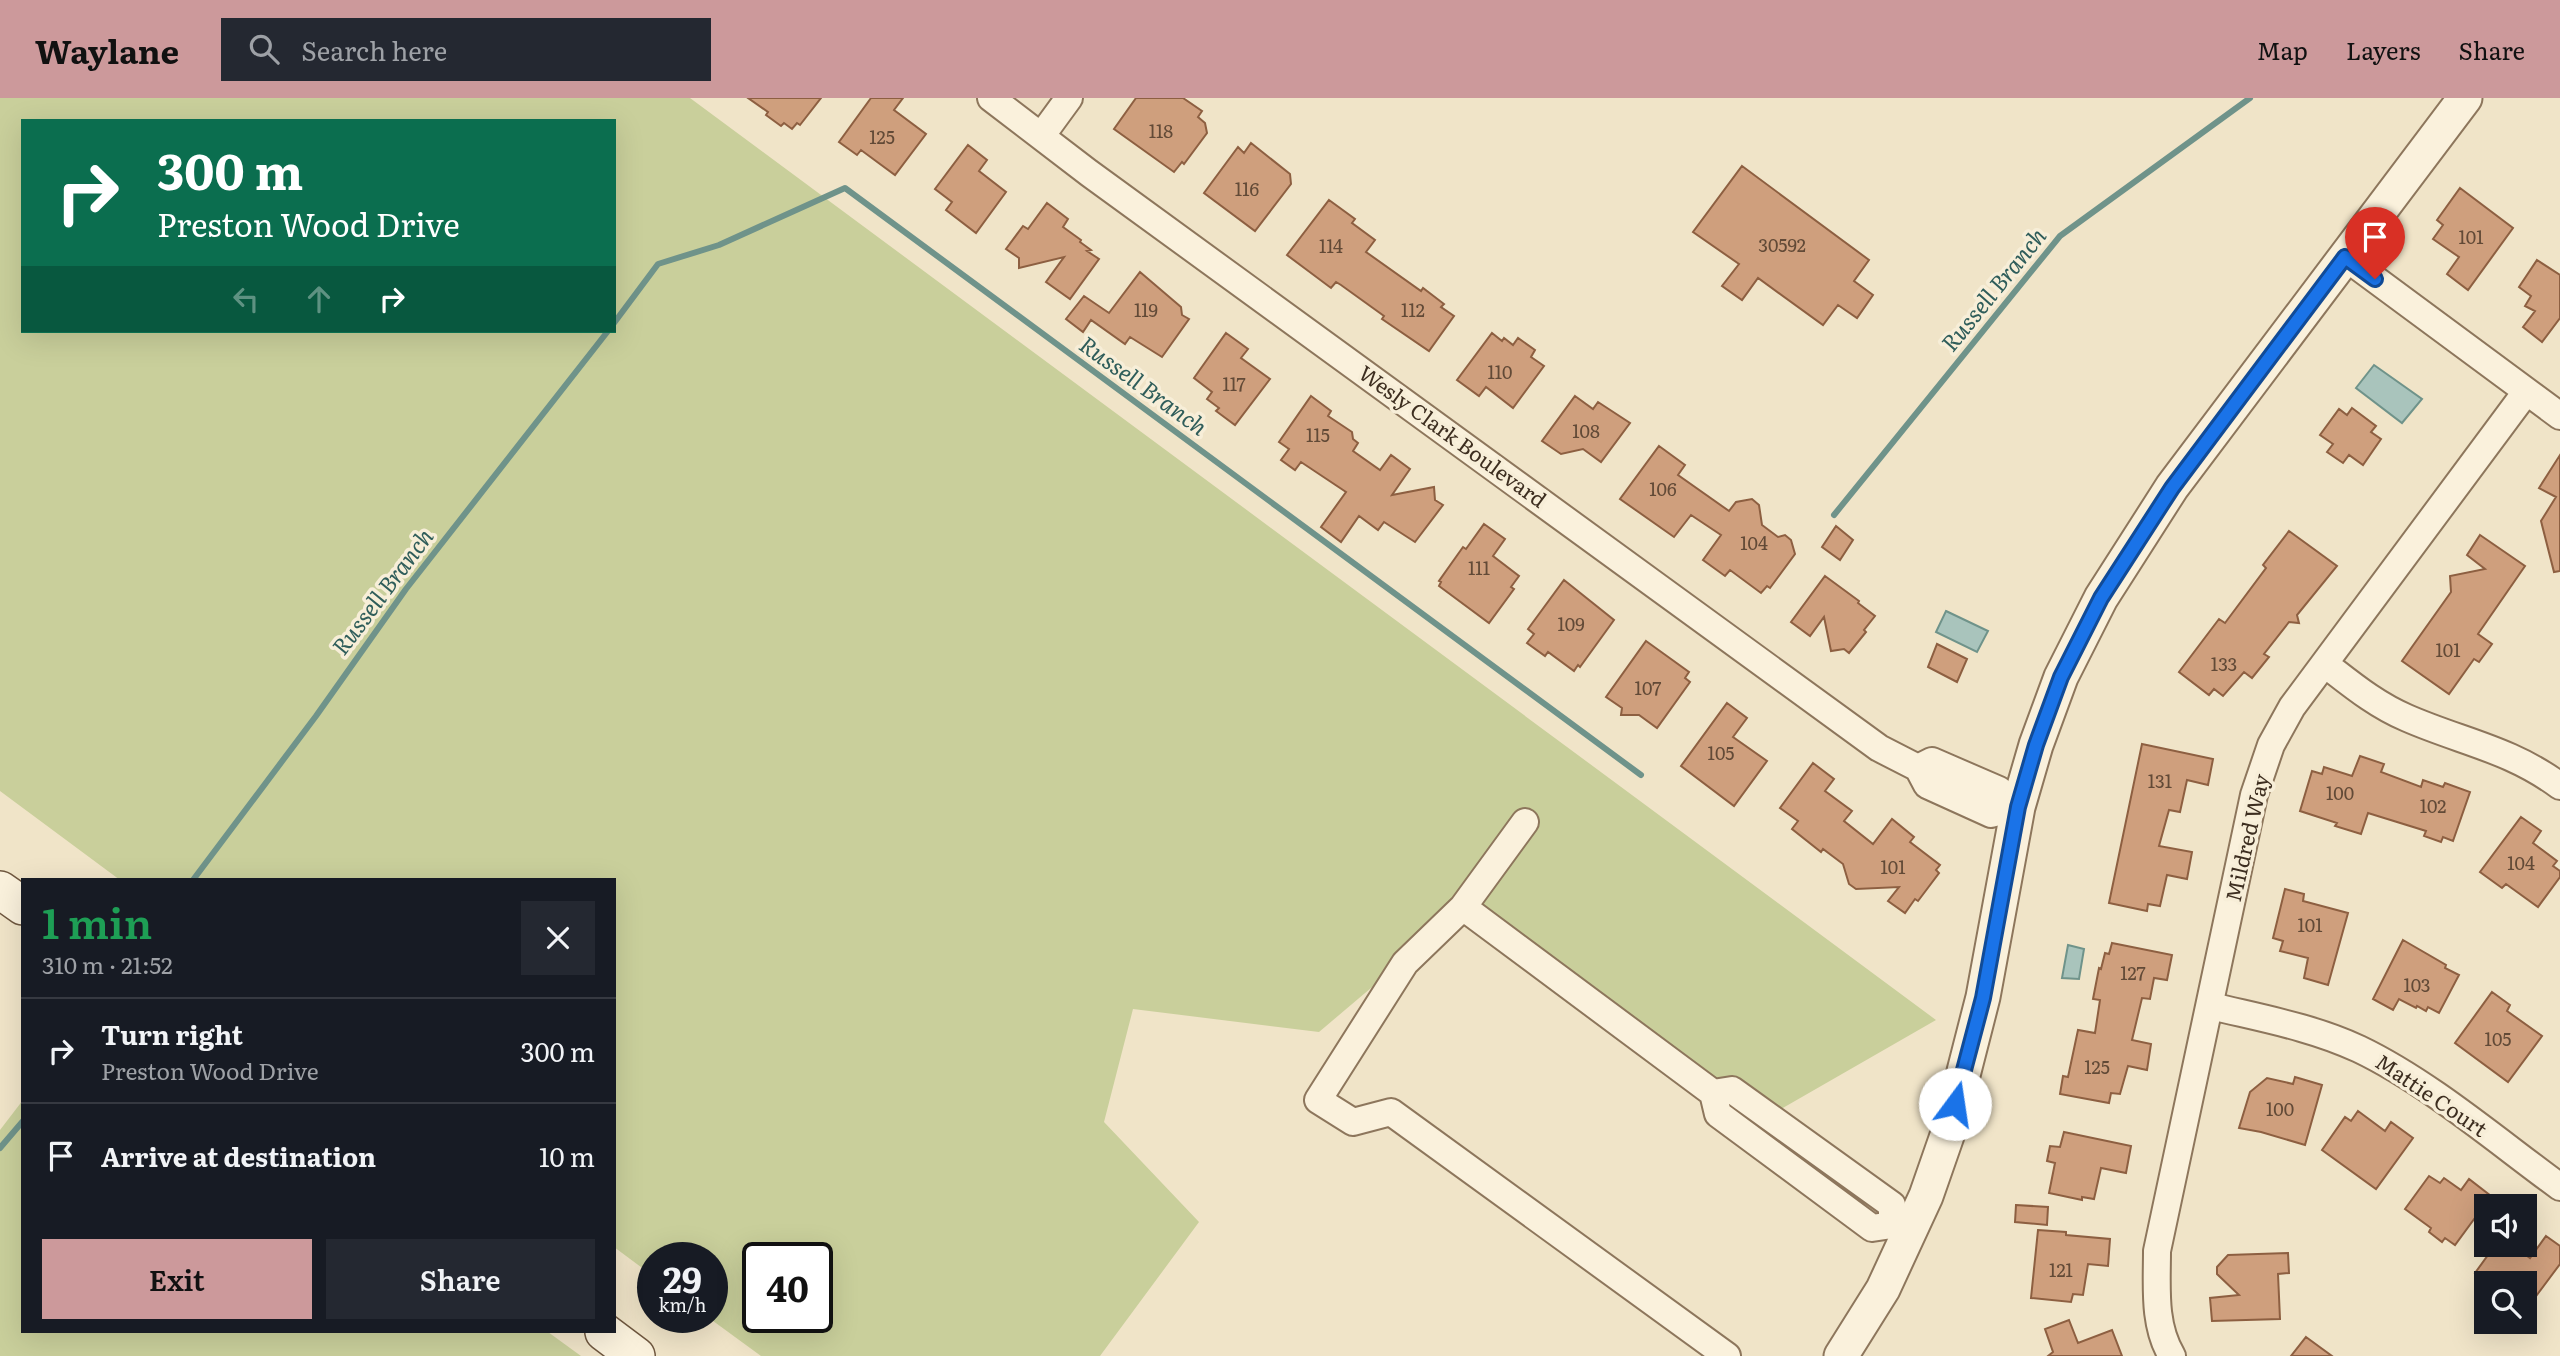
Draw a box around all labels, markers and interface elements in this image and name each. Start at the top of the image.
search box [221,18,711,81]
text: Waylane [35,25,179,74]
icon: search [245,30,283,68]
text: Search here [301,30,447,69]
text: Map [2257,32,2308,67]
text: Layers [2346,32,2420,67]
text: Share [2458,32,2525,67]
house number: 118 [1149,117,1173,144]
house number: 125 [869,123,895,150]
text: 300 m [157,132,303,205]
icon: right [42,147,133,238]
house number: 116 [1235,175,1259,202]
text: Preston Wood Drive [157,199,460,247]
pin [2345,207,2405,279]
icon: arrive [2356,218,2394,256]
water label: Russell Branch [1932,219,2053,358]
house number: 101 [2458,223,2484,250]
house number: 30592 [1758,231,1806,258]
house number: 114 [1319,232,1343,259]
icon: left [227,280,265,318]
icon: ahead [300,280,338,318]
icon: right [373,280,411,318]
house number: 119 [1134,296,1158,323]
house number: 112 [1401,296,1425,323]
water label: Russell Branch [1073,326,1215,443]
street label: Wesly Clark Boulevard [1353,356,1554,514]
house number: 110 [1487,358,1513,385]
house number: 117 [1222,370,1246,397]
house number: 108 [1572,417,1600,444]
house number: 115 [1306,421,1330,448]
house number: 106 [1649,475,1677,502]
water label: Russell Branch [322,520,441,661]
house number: 104 [1740,529,1768,556]
house number: 111 [1468,554,1490,581]
house number: 109 [1557,610,1585,637]
house number: 101 [2435,636,2461,663]
house number: 133 [2211,650,2237,677]
house number: 107 [1635,674,1661,701]
house number: 105 [1708,739,1734,766]
house number: 131 [2148,767,2172,794]
street label: Mildred Way [2216,770,2275,904]
house number: 100 [2326,779,2354,806]
house number: 102 [2420,792,2446,819]
house number: 104 [2507,849,2535,876]
house number: 101 [1880,853,1906,880]
text: 1 min [42,890,152,952]
button: close [521,901,595,975]
house number: 101 [2297,911,2323,938]
text: 310 m · 21:52 [42,947,173,981]
house number: 127 [2120,959,2146,986]
house number: 103 [2403,971,2431,998]
text: Turn right [101,1014,243,1053]
house number: 105 [2485,1025,2511,1052]
text: 300 m [520,1031,595,1070]
icon: right [42,1032,80,1070]
street label: Mattie Court [2370,1045,2495,1143]
text: Preston Wood Drive [101,1053,319,1087]
house number: 125 [2084,1053,2110,1080]
position arrow [1918,1067,1992,1141]
house number: 100 [2266,1095,2294,1122]
text: Arrive at destination [101,1136,376,1175]
text: 10 m [539,1136,595,1175]
icon: arrive [42,1137,80,1175]
map controls [2474,1194,2537,1334]
button: sound [2474,1194,2537,1257]
button: Exit [42,1239,312,1319]
button: Share [326,1239,595,1319]
speed limit sign: 40 [742,1242,833,1333]
text: 29 [663,1252,702,1304]
house number: 121 [2049,1256,2073,1283]
button: search [2474,1271,2537,1334]
text: km/h [659,1291,706,1318]

